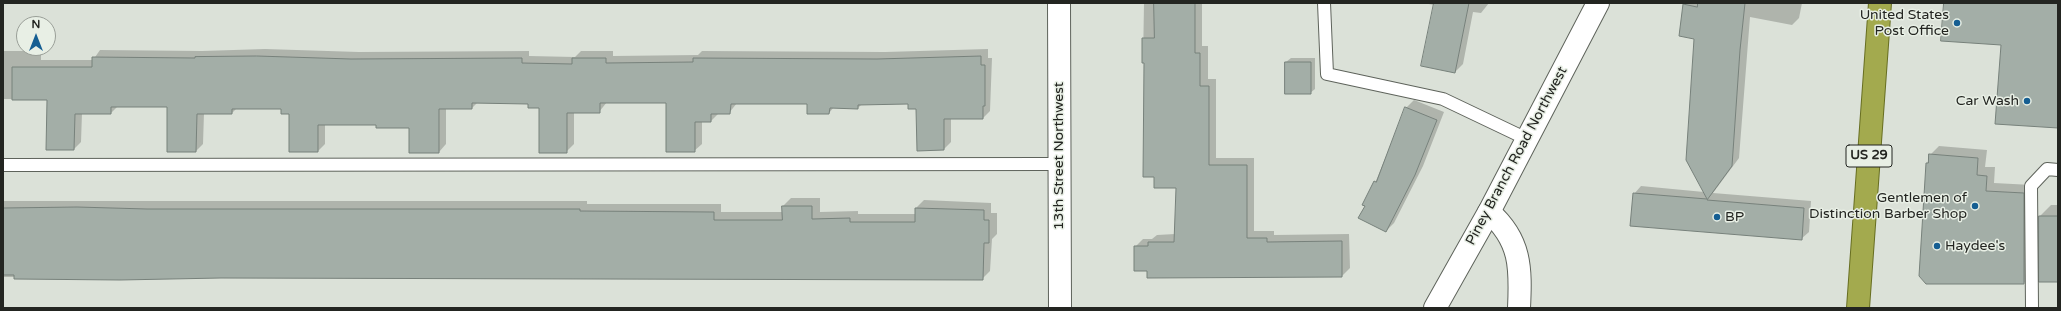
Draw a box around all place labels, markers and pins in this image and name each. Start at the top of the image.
place label: United States Post Office [1860,7,1949,40]
marker: United States Post Office [1952,18,1962,28]
place label: Car Wash [1956,93,2019,109]
marker: Car Wash [2022,96,2032,106]
place label: Gentlemen of Distinction Barber Shop [1809,190,1967,222]
marker: Gentlemen of Distinction Barber Shop [1970,201,1980,211]
place label: BP [1725,209,1744,225]
marker: BP [1712,212,1722,222]
place label: Haydee's [1945,238,2005,254]
marker: Haydee's [1932,241,1942,251]

